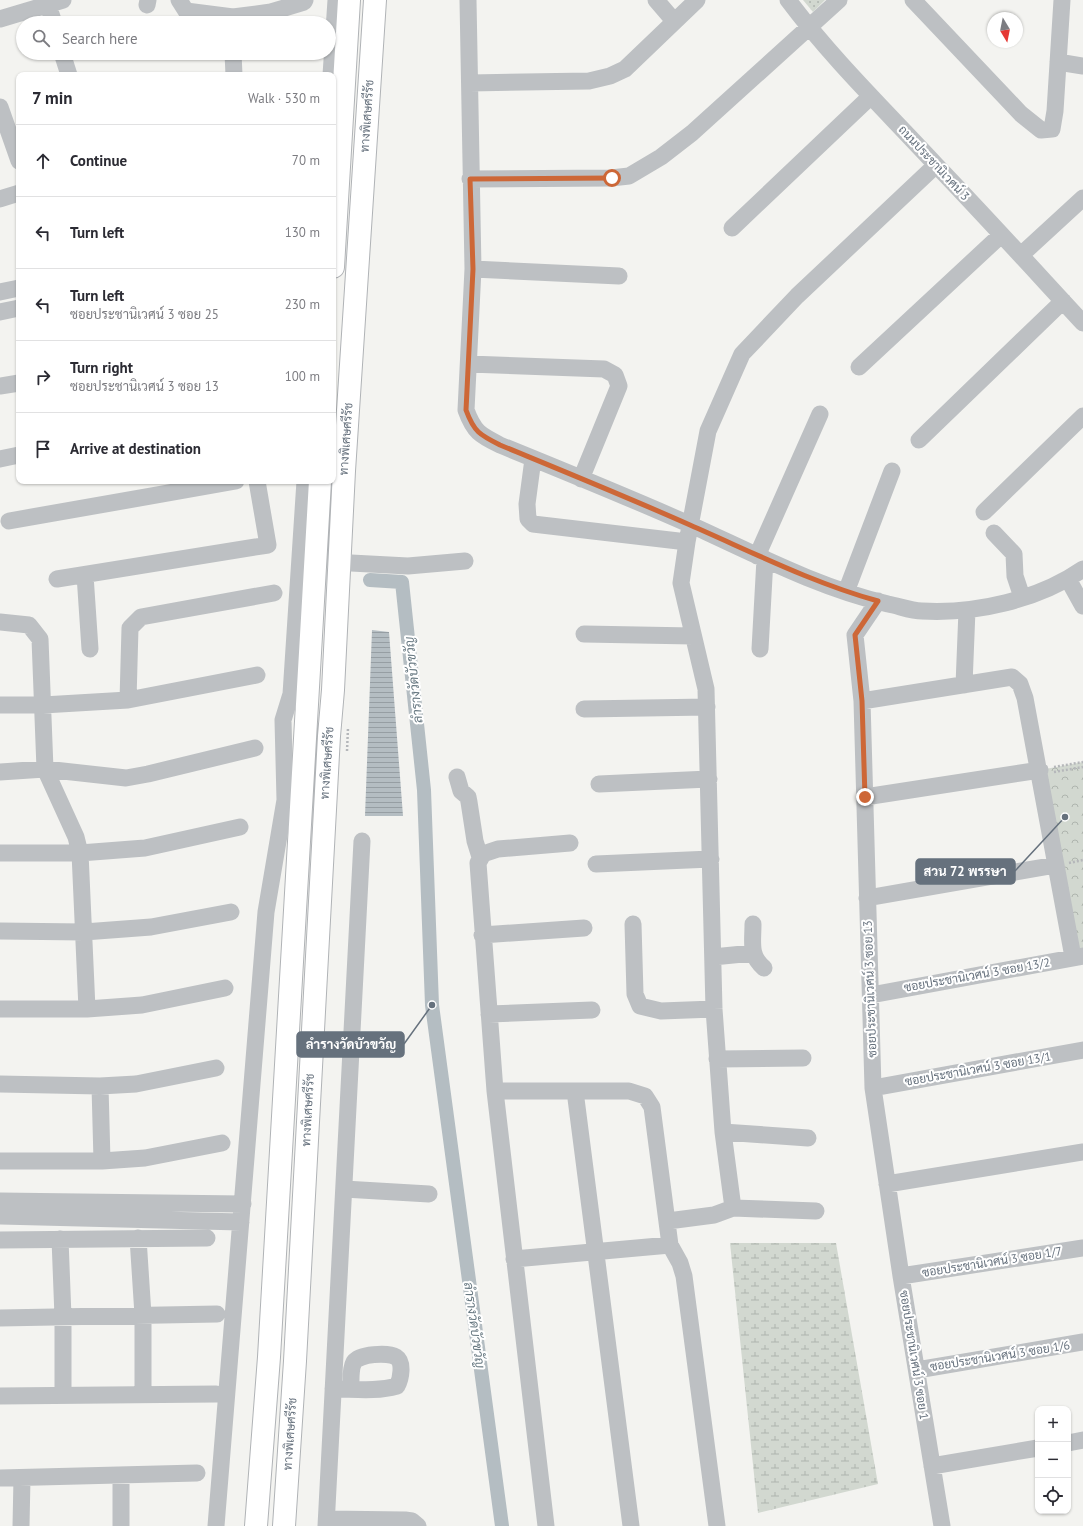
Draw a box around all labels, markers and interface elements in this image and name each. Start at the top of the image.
north arrow [987,12,1023,48]
search box [16,16,336,60]
icon: search [30,27,52,49]
text: Search here [62,29,138,48]
street label: ทางพิเศษศรีรัช [356,79,377,153]
text: 7 min [32,87,73,109]
text: Walk · 530 m [248,90,320,107]
street label: ถนนประชานิเวศน์ 3 [896,122,973,203]
icon: ahead [32,150,54,172]
text: Continue [70,151,127,170]
text: 70 m [292,152,320,169]
route start [603,169,621,187]
icon: left [32,222,54,244]
text: Turn left [70,223,124,242]
text: 130 m [285,224,320,241]
text: Turn left [70,286,124,305]
icon: left [32,294,54,316]
text: 230 m [285,296,320,313]
text: ซอยประชานิเวศน์ 3 ซอย 25 [70,306,219,323]
text: Turn right [70,358,133,377]
icon: right [32,366,54,388]
text: 100 m [285,368,320,385]
text: ซอยประชานิเวศน์ 3 ซอย 13 [70,378,219,395]
street label: ทางพิเศษศรีรัช [335,402,356,476]
icon: arrive [32,438,54,460]
text: Arrive at destination [70,439,201,458]
water label: ลำรางวัดบัวขวัญ [400,636,426,724]
street label: ทางพิเศษศรีรัช [316,726,337,800]
route end [856,788,874,806]
callout: สวน 72 พรรษา [916,859,1015,884]
text: สวน 72 พรรษา [923,863,1007,880]
street label: ซอยประชานิเวศน์ 3 ซอย 13 [860,920,879,1058]
street label: ซอยประชานิเวศน์ 3 ซอย 13/2 [903,954,1051,995]
callout: ลำรางวัดบัวขวัญ [297,1032,404,1057]
text: ลำรางวัดบัวขวัญ [306,1036,396,1053]
street label: ซอยประชานิเวศน์ 3 ซอย 13/1 [904,1048,1052,1089]
street label: ทางพิเศษศรีรัช [298,1073,317,1147]
street label: ซอยประชานิเวศน์ 3 ซอย 1/7 [921,1243,1063,1280]
water label: ลำรางวัดบัวขวัญ [460,1281,489,1369]
street label: ซอยประชานิเวศน์ 3 ซอย 1 [897,1289,932,1421]
street label: ซอยประชานิเวศน์ 3 ซอย 1/6 [929,1337,1071,1374]
street label: ทางพิเศษศรีรัช [279,1397,300,1471]
map controls [1035,1406,1071,1514]
button: + [1035,1406,1071,1442]
button: − [1035,1442,1071,1478]
button: locate [1035,1478,1071,1514]

